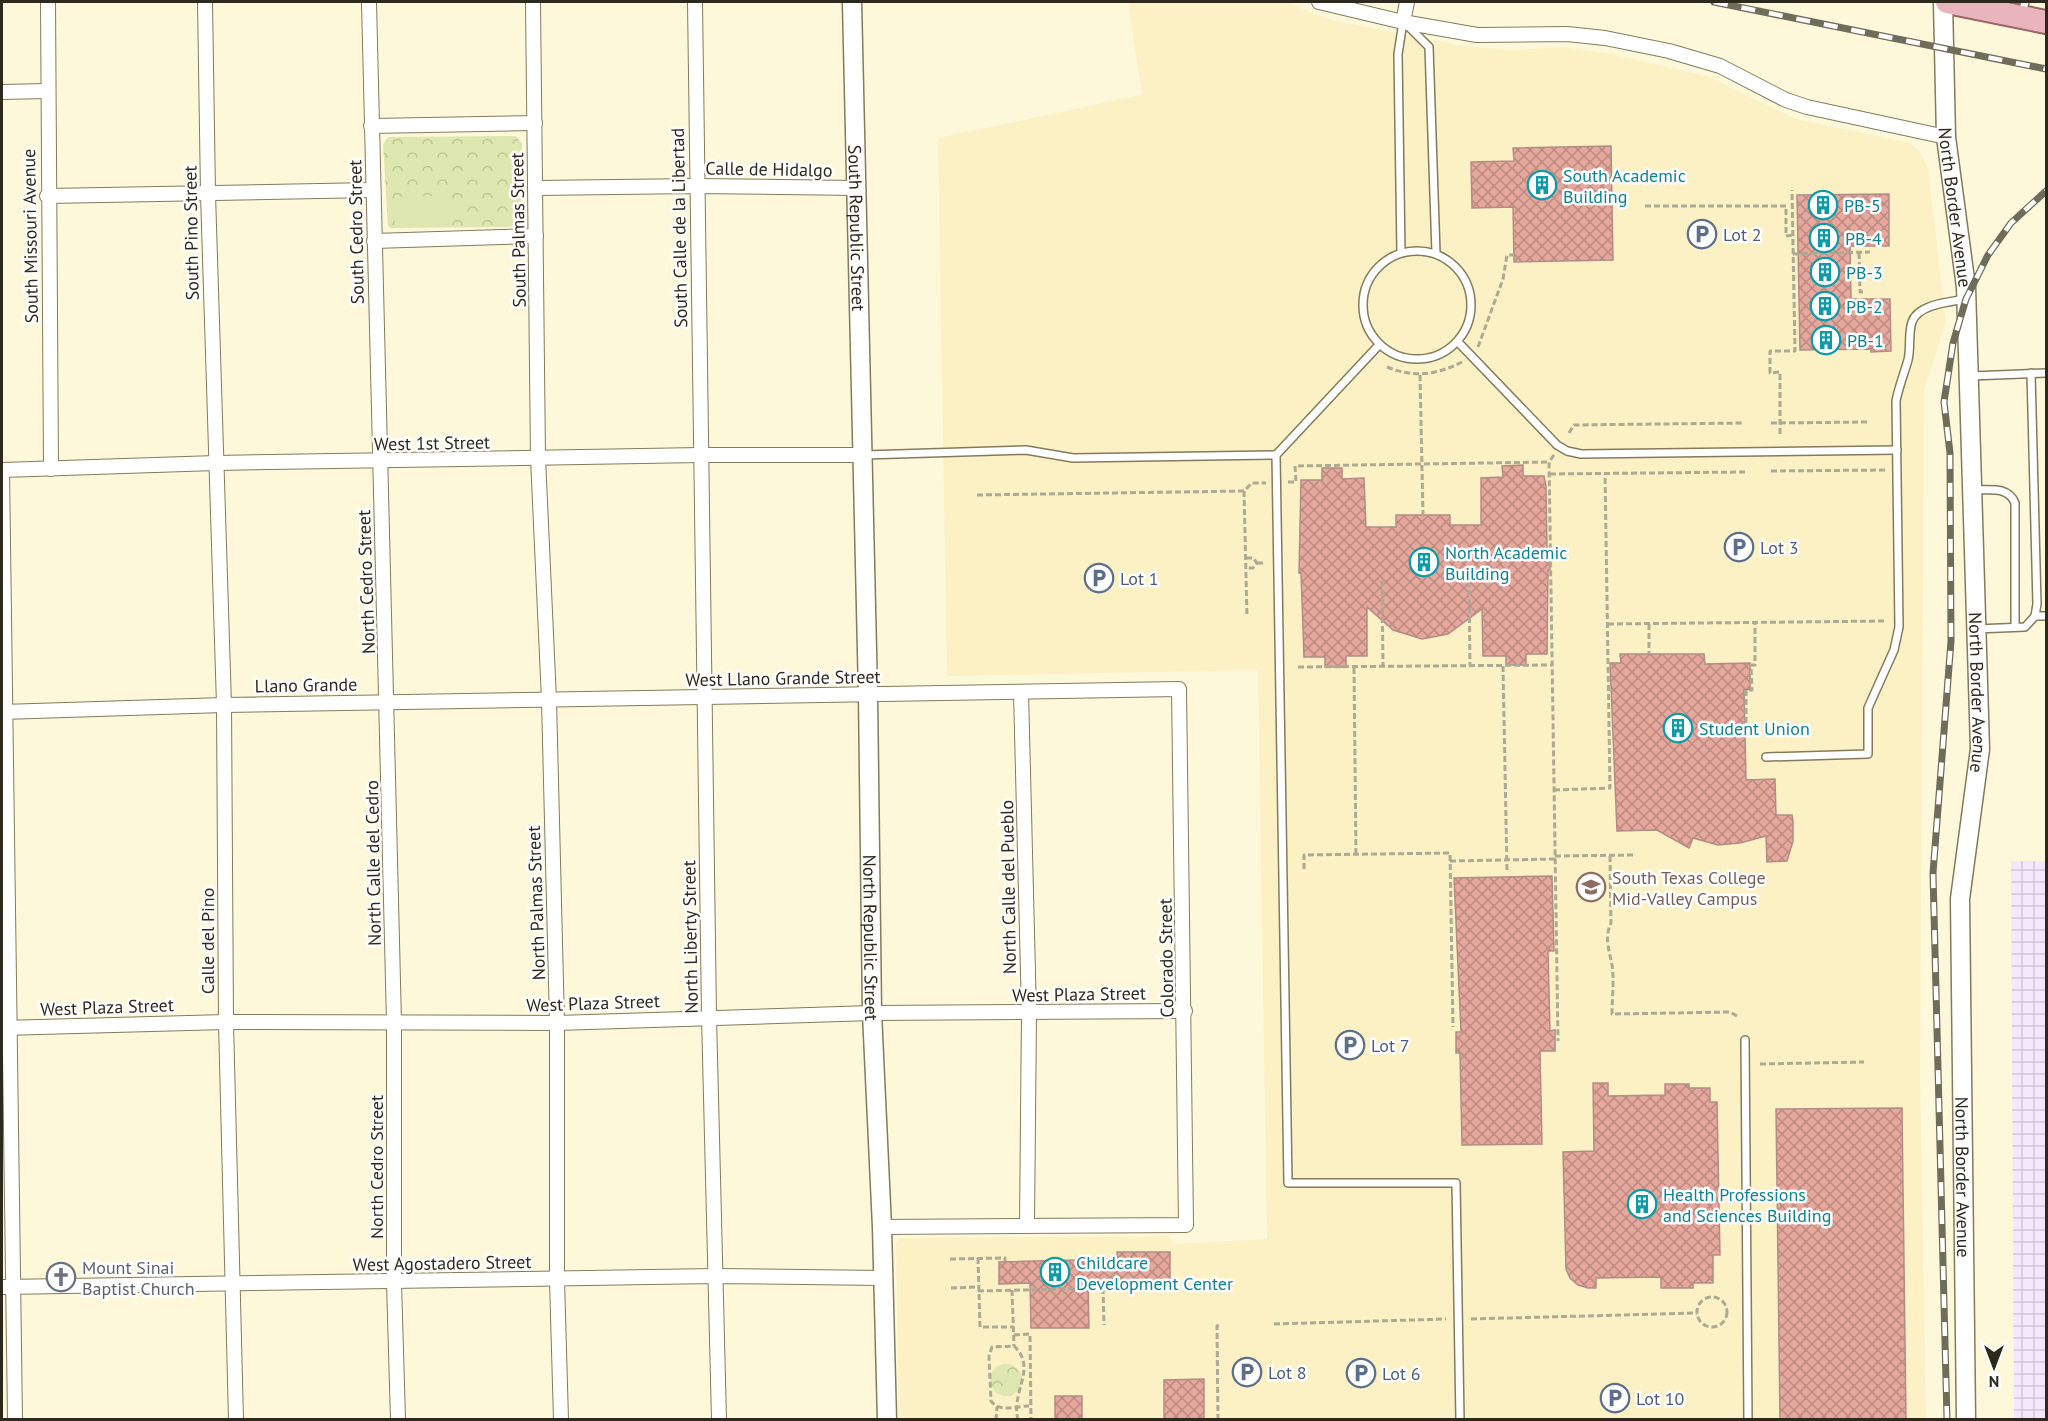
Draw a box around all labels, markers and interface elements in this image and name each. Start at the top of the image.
street label: North Border Avenue [1934,127,1977,289]
street label: South Calle de la Libertad [666,128,692,328]
street label: South Republic Street [844,144,871,311]
street label: South Missouri Avenue [17,149,43,323]
street label: South Palmas Street [505,152,531,308]
street label: Calle de Hidalgo [705,156,833,182]
street label: South Cedro Street [343,159,369,305]
place label: South Academic Building [1563,164,1686,208]
street label: South Pino Street [178,165,204,301]
building icon: South Academic Building [1526,169,1558,201]
building icon: PB-5 [1807,189,1839,221]
place label: PB-5 [1844,194,1881,217]
parking icon: Lot 2 [1686,218,1718,250]
building icon: PB-4 [1808,222,1840,254]
place label: Lot 2 [1723,223,1762,246]
place label: PB-4 [1845,227,1882,250]
building icon: PB-3 [1809,256,1841,288]
place label: PB-3 [1846,261,1883,284]
building icon: PB-2 [1809,290,1841,322]
place label: PB-2 [1846,295,1883,318]
building icon: PB-1 [1810,324,1842,356]
place label: PB-1 [1847,329,1884,352]
street label: West 1st Street [374,430,490,456]
street label: North Cedro Street [352,510,380,654]
parking icon: Lot 3 [1723,531,1755,563]
place label: Lot 3 [1760,536,1799,559]
place label: North Academic Building [1445,541,1567,585]
building icon: North Academic Building [1408,546,1440,578]
parking icon: Lot 1 [1083,562,1115,594]
place label: Lot 1 [1120,567,1159,590]
street label: North Border Avenue [1964,612,1992,774]
street label: West Llano Grande Street [685,665,881,691]
street label: Llano Grande [255,673,357,697]
building icon: Student Union [1662,712,1694,744]
place label: Student Union [1699,717,1810,740]
street label: North Calle del Cedro [360,780,386,946]
street label: North Calle del Pueblo [995,800,1021,974]
street label: North Palmas Street [522,825,550,981]
street label: North Republic Street [859,855,884,1021]
street label: North Liberty Street [677,860,703,1014]
place label: South Texas College Mid-Valley Campus [1612,866,1766,910]
school or university icon: South Texas College Mid-Valley Campus [1575,871,1607,903]
street label: Calle del Pino [196,888,219,994]
street label: Colorado Street [1153,898,1179,1018]
street label: West Plaza Street [1012,981,1146,1007]
street label: West Plaza Street [526,989,660,1017]
street label: West Plaza Street [40,993,174,1021]
parking icon: Lot 7 [1334,1029,1366,1061]
place label: Lot 7 [1371,1034,1410,1057]
street label: North Cedro Street [365,1095,388,1239]
street label: North Border Avenue [1951,1096,1976,1258]
place label: Health Professions and Sciences Building [1663,1183,1831,1227]
building icon: Health Professions and Sciences Building [1626,1188,1658,1220]
street label: West Agostadero Street [352,1250,532,1276]
place label: Childcare Development Center [1076,1251,1233,1295]
place label: Mount Sinai Baptist Church [82,1256,195,1300]
building icon: Childcare Development Center [1039,1256,1071,1288]
church icon: Mount Sinai Baptist Church [45,1261,77,1293]
north arrow [1964,1337,2024,1397]
parking icon: Lot 8 [1231,1356,1263,1388]
parking icon: Lot 6 [1345,1357,1377,1389]
place label: Lot 8 [1268,1361,1307,1384]
place label: Lot 6 [1382,1362,1421,1385]
text: N [1989,1372,1999,1392]
parking icon: Lot 10 [1599,1382,1631,1414]
place label: Lot 10 [1636,1387,1685,1410]

